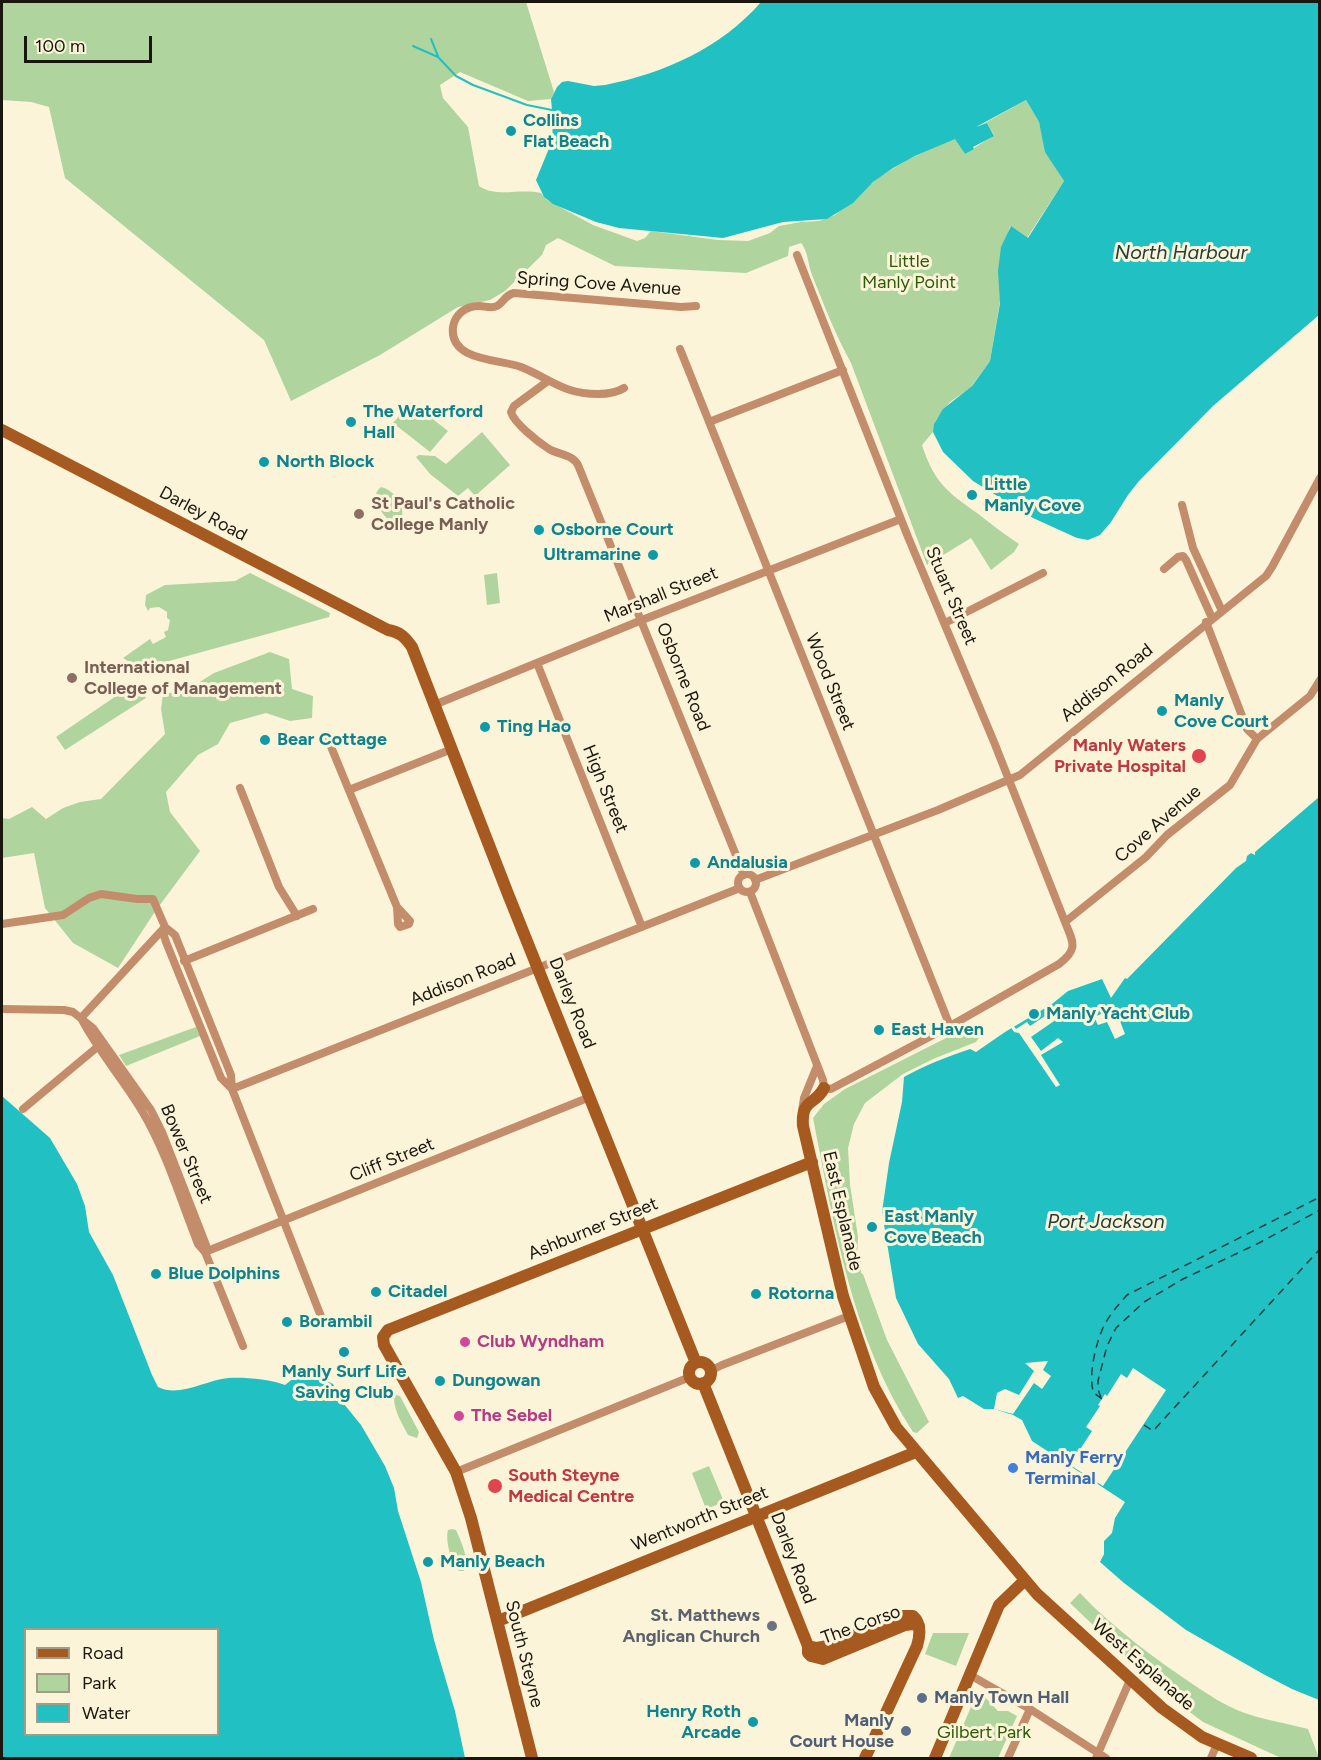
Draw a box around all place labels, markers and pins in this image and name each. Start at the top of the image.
place label: Collins Flat Beach [523,110,609,152]
marker: Collins Flat Beach [504,124,518,138]
place label: The Waterford Hall [363,401,483,444]
marker: The Waterford Hall [344,415,358,429]
place label: North Block [276,451,374,473]
marker: North Block [257,455,271,469]
place label: Little Manly Cove [984,474,1081,516]
marker: Little Manly Cove [965,488,979,502]
place label: St Paul's Catholic College Manly [371,493,515,536]
marker: St Paul's Catholic College Manly [352,507,366,521]
place label: Osborne Court [551,519,674,541]
marker: Osborne Court [532,523,546,537]
place label: Ultramarine [543,544,641,566]
marker: Ultramarine [646,548,660,562]
place label: International College of Management [84,657,282,700]
marker: International College of Management [65,671,79,685]
place label: Manly Cove Court [1174,690,1269,732]
marker: Manly Cove Court [1155,704,1169,718]
place label: Ting Hao [497,716,571,738]
marker: Ting Hao [478,720,492,734]
place label: Bear Cottage [277,729,387,751]
marker: Bear Cottage [258,733,272,747]
place label: Manly Waters Private Hospital [1054,735,1186,777]
marker: Manly Waters Private Hospital [1190,747,1208,765]
place label: Andalusia [707,852,788,874]
marker: Andalusia [688,856,702,870]
place label: Manly Yacht Club [1046,1003,1190,1025]
marker: Manly Yacht Club [1027,1007,1041,1021]
place label: East Haven [891,1019,984,1041]
marker: East Haven [872,1023,886,1037]
place label: East Manly Cove Beach [884,1206,982,1248]
marker: East Manly Cove Beach [865,1220,879,1234]
place label: Blue Dolphins [168,1263,280,1285]
marker: Blue Dolphins [149,1267,163,1281]
place label: Citadel [388,1281,448,1303]
place label: Rotorna [768,1283,834,1305]
marker: Citadel [369,1285,383,1299]
marker: Rotorna [749,1287,763,1301]
place label: Borambil [299,1311,372,1333]
marker: Borambil [280,1315,294,1329]
place label: Club Wyndham [477,1331,604,1353]
marker: Club Wyndham [458,1335,472,1349]
marker: Manly Surf Life Saving Club [337,1345,351,1359]
place label: Manly Surf Life Saving Club [282,1361,406,1404]
place label: Dungowan [452,1370,540,1392]
marker: Dungowan [433,1374,447,1388]
place label: The Sebel [471,1405,552,1427]
marker: The Sebel [452,1409,466,1423]
place label: Manly Ferry Terminal [1025,1447,1123,1490]
marker: Manly Ferry Terminal [1006,1461,1020,1475]
place label: South Steyne Medical Centre [508,1465,634,1508]
marker: South Steyne Medical Centre [486,1477,504,1495]
place label: Manly Beach [440,1551,545,1573]
marker: Manly Beach [421,1555,435,1569]
place label: St. Matthews Anglican Church [623,1605,760,1648]
marker: St. Matthews Anglican Church [765,1619,779,1633]
place label: Manly Town Hall [934,1687,1069,1709]
marker: Manly Town Hall [915,1691,929,1705]
place label: Henry Roth Arcade [646,1701,741,1744]
place label: Manly Court House [789,1710,894,1752]
marker: Henry Roth Arcade [746,1715,760,1729]
marker: Manly Court House [899,1724,913,1738]

